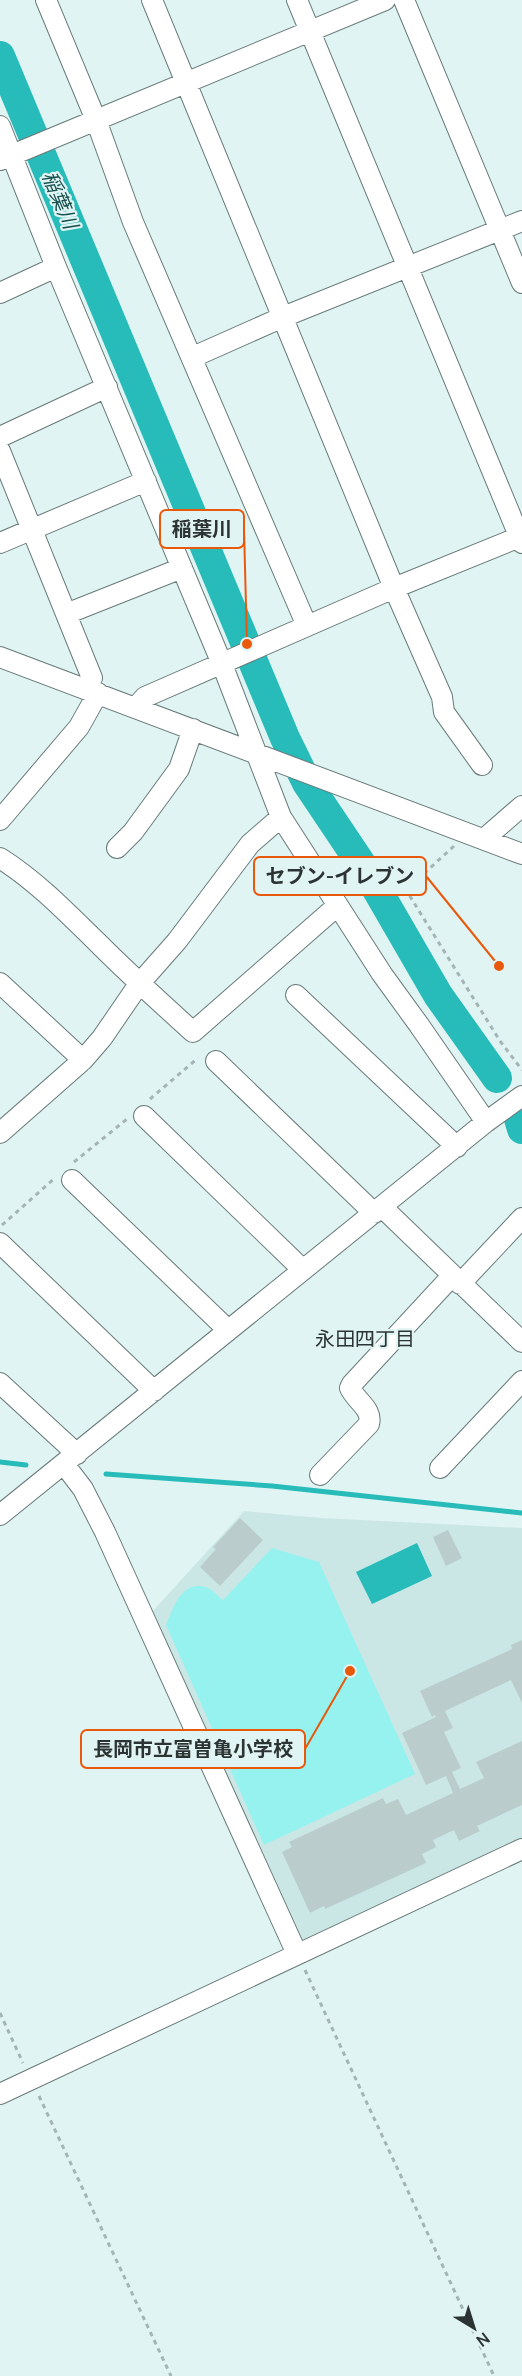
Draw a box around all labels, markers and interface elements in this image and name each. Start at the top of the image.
water label: 稲葉川 [36,167,85,235]
callout: 稲葉川 [160,510,244,548]
text: 稲葉川 [172,515,232,542]
callout: セブン-イレブン [254,857,426,895]
text: セブン-イレブン [266,862,414,889]
district label: 永田四丁目 [315,1325,415,1352]
callout: 長岡市立富曽亀小学校 [81,1730,305,1768]
text: 長岡市立富曽亀小学校 [93,1735,293,1762]
north arrow [444,2298,504,2358]
text: N [472,2328,495,2352]

